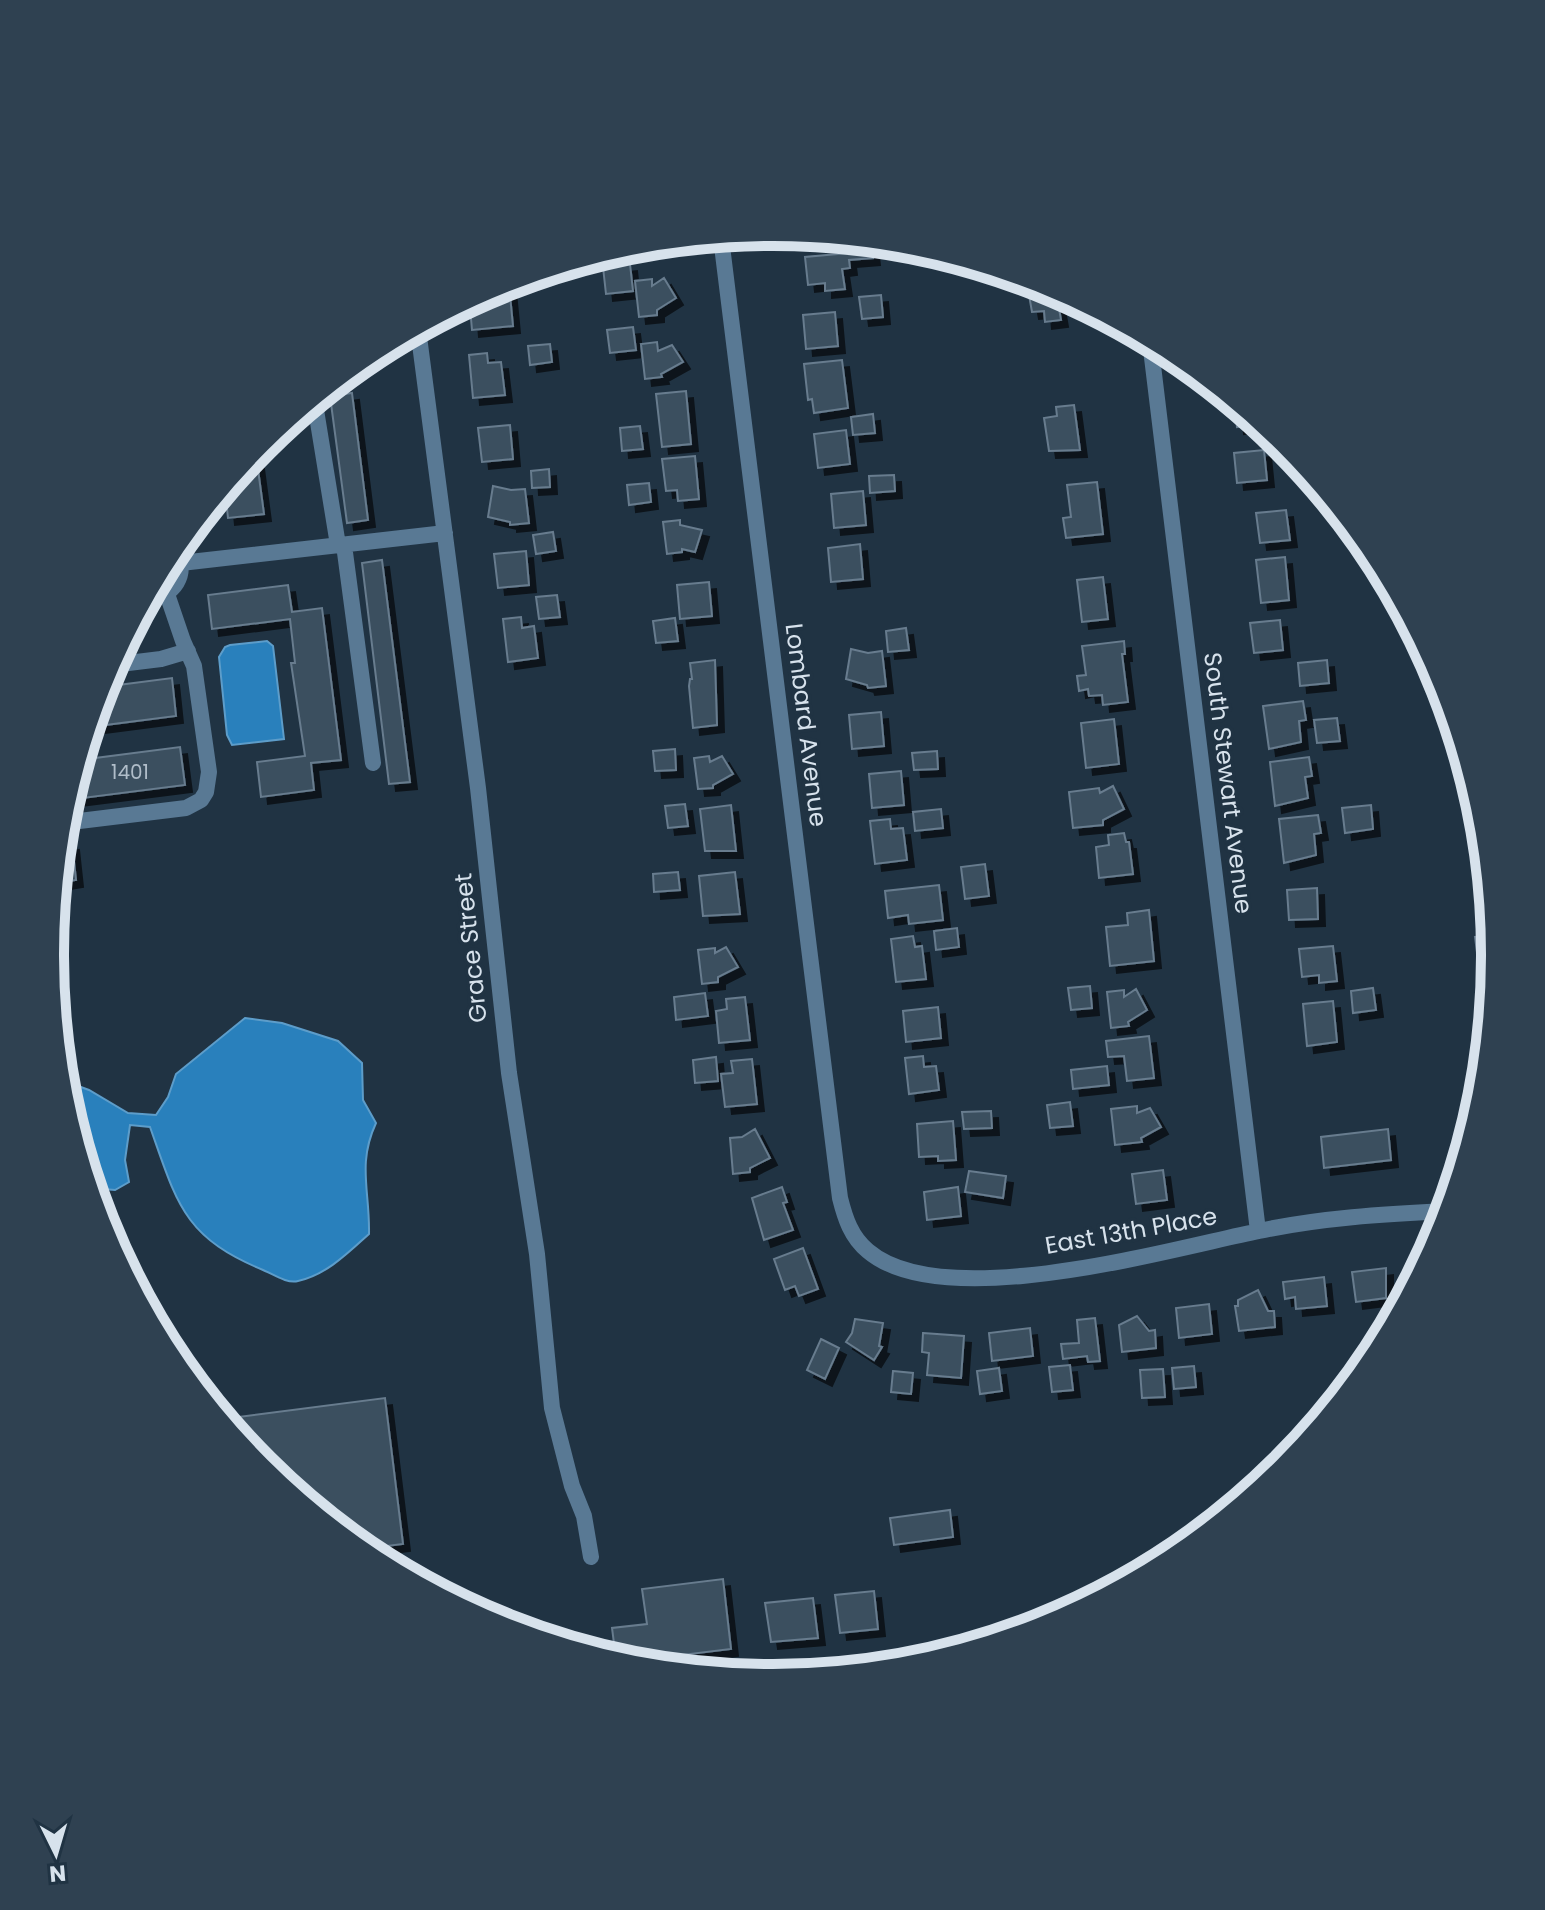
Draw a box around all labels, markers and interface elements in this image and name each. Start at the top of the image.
street label: Lombard Avenue [778,621,835,828]
street label: South Stewart Avenue [1196,650,1261,916]
house number: 1401 [111,758,149,786]
street label: Grace Street [446,872,495,1024]
street label: East 13th Place [1042,1199,1219,1262]
north arrow [16,1814,96,1894]
text: N [48,1857,67,1890]

